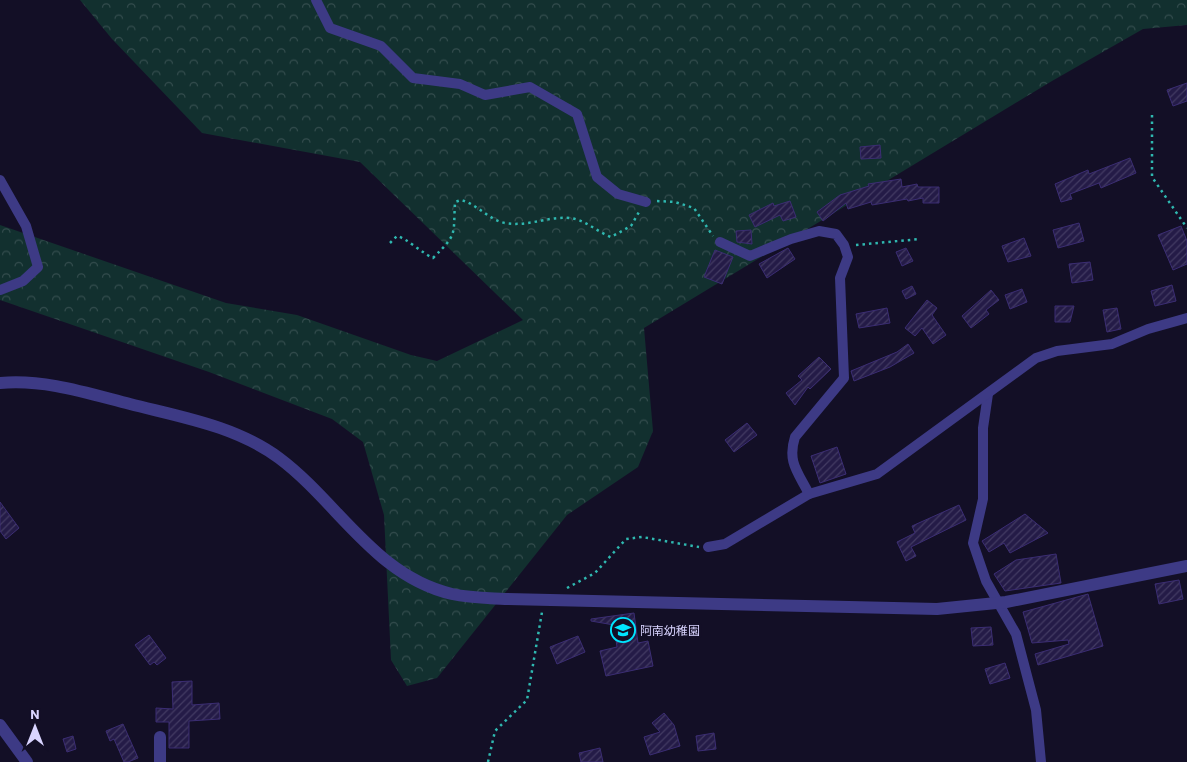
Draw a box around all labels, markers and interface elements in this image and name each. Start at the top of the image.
school or university icon: 阿南幼稚園 [610,617,636,643]
place label: 阿南幼稚園 [640,623,700,637]
north arrow [10,702,60,752]
text: N [30,705,40,722]

